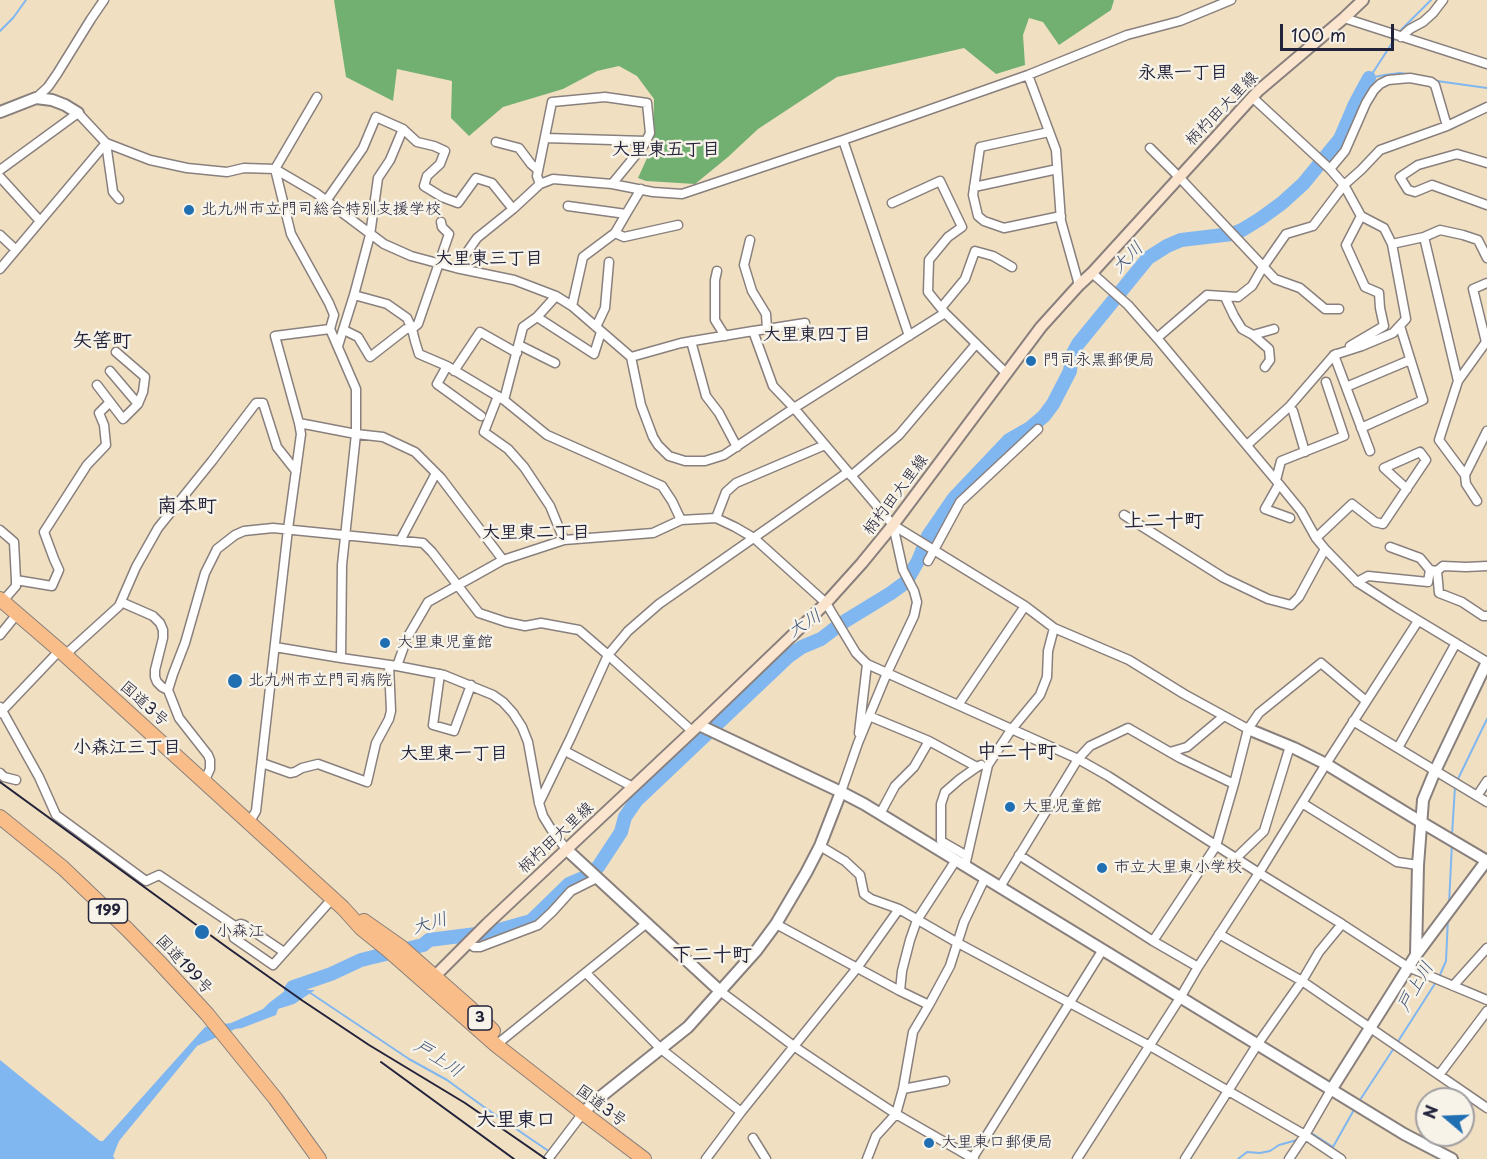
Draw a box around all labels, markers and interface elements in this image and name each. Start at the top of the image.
scale bar [1283,12,1397,50]
text: 100 m [1291,21,1346,48]
district label: 永黒一丁目 [1138,62,1228,84]
street label: 柄杓田大里線 [1182,68,1262,150]
district label: 大里東五丁目 [612,139,720,161]
place label: 北九州市立門司総合特別支援学校 [201,200,441,220]
marker: 北九州市立門司総合特別支援学校 [182,203,196,217]
water label: 大川 [1108,238,1148,278]
district label: 大里東三丁目 [435,248,543,270]
district label: 大里東四丁目 [763,324,871,346]
district label: 矢筈町 [72,329,132,353]
place label: 門司永黒郵便局 [1043,351,1155,371]
marker: 門司永黒郵便局 [1024,354,1038,368]
street label: 柄杓田大里線 [859,451,933,539]
district label: 南本町 [157,494,217,518]
district label: 上二十町 [1124,509,1204,533]
district label: 大里東二丁目 [482,522,590,544]
water label: 大川 [784,605,826,643]
place label: 大里東児童館 [397,633,493,653]
marker: 大里東児童館 [378,636,392,650]
place label: 北九州市立門司病院 [248,671,392,691]
marker: 北九州市立門司病院 [226,672,244,690]
street label: 国道3号 [116,677,172,731]
district label: 小森江三丁目 [73,737,181,759]
district label: 中二十町 [977,740,1057,764]
district label: 大里東一丁目 [400,743,508,765]
place label: 大里児童館 [1022,797,1102,817]
street label: 柄杓田大里線 [514,798,598,878]
marker: 大里児童館 [1003,800,1017,814]
place label: 市立大里東小学校 [1114,858,1242,878]
marker: 市立大里東小学校 [1095,861,1109,875]
road number: 199 [88,899,128,923]
water label: 大川 [410,909,450,939]
place label: 小森江 [216,922,264,942]
marker: 小森江 [193,923,211,941]
street label: 国道199号 [152,931,216,999]
district label: 下二十町 [672,943,752,967]
water label: 戸上川 [1393,958,1439,1016]
road number: 3 [468,1006,492,1030]
water label: 戸上川 [409,1035,467,1083]
street label: 国道3号 [572,1081,630,1131]
north arrow [1415,1087,1475,1147]
text: N [1416,1102,1443,1122]
district label: 大里東口 [476,1108,556,1132]
place label: 大里東口郵便局 [941,1133,1053,1153]
marker: 大里東口郵便局 [922,1136,936,1150]

